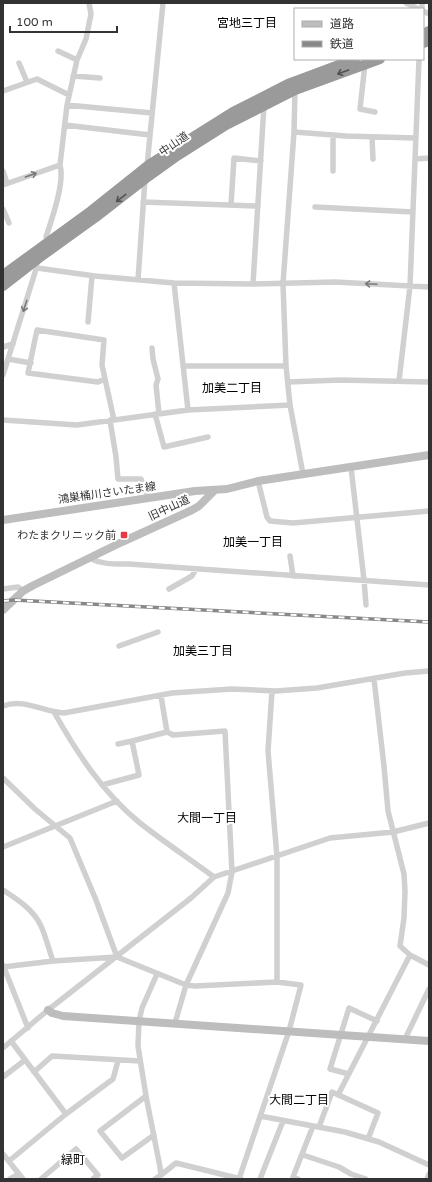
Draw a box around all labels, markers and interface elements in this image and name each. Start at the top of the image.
scale bar [10,8,117,34]
legend [294,8,424,60]
text: 100 m [16,15,53,29]
district label: 宮地三丁目 [217,16,277,30]
text: 道路 [330,17,354,31]
text: 鉄道 [330,37,354,51]
one-way arrow [337,69,349,77]
street label: 中山道 [157,129,191,159]
one-way arrow [25,170,37,178]
one-way arrow [116,193,127,202]
one-way arrow [365,280,378,288]
one-way arrow [21,299,28,312]
district label: 加美二丁目 [202,381,262,395]
street label: 鴻巣桶川さいたま線 [57,480,157,506]
street label: 旧中山道 [146,493,192,523]
place label: わたまクリニック前 [17,529,116,542]
marker: わたまクリニック前 [119,530,129,540]
district label: 加美一丁目 [223,535,283,549]
district label: 加美三丁目 [173,644,233,658]
district label: 大間一丁目 [177,811,237,825]
district label: 大間二丁目 [269,1093,329,1107]
district label: 緑町 [61,1153,85,1167]

